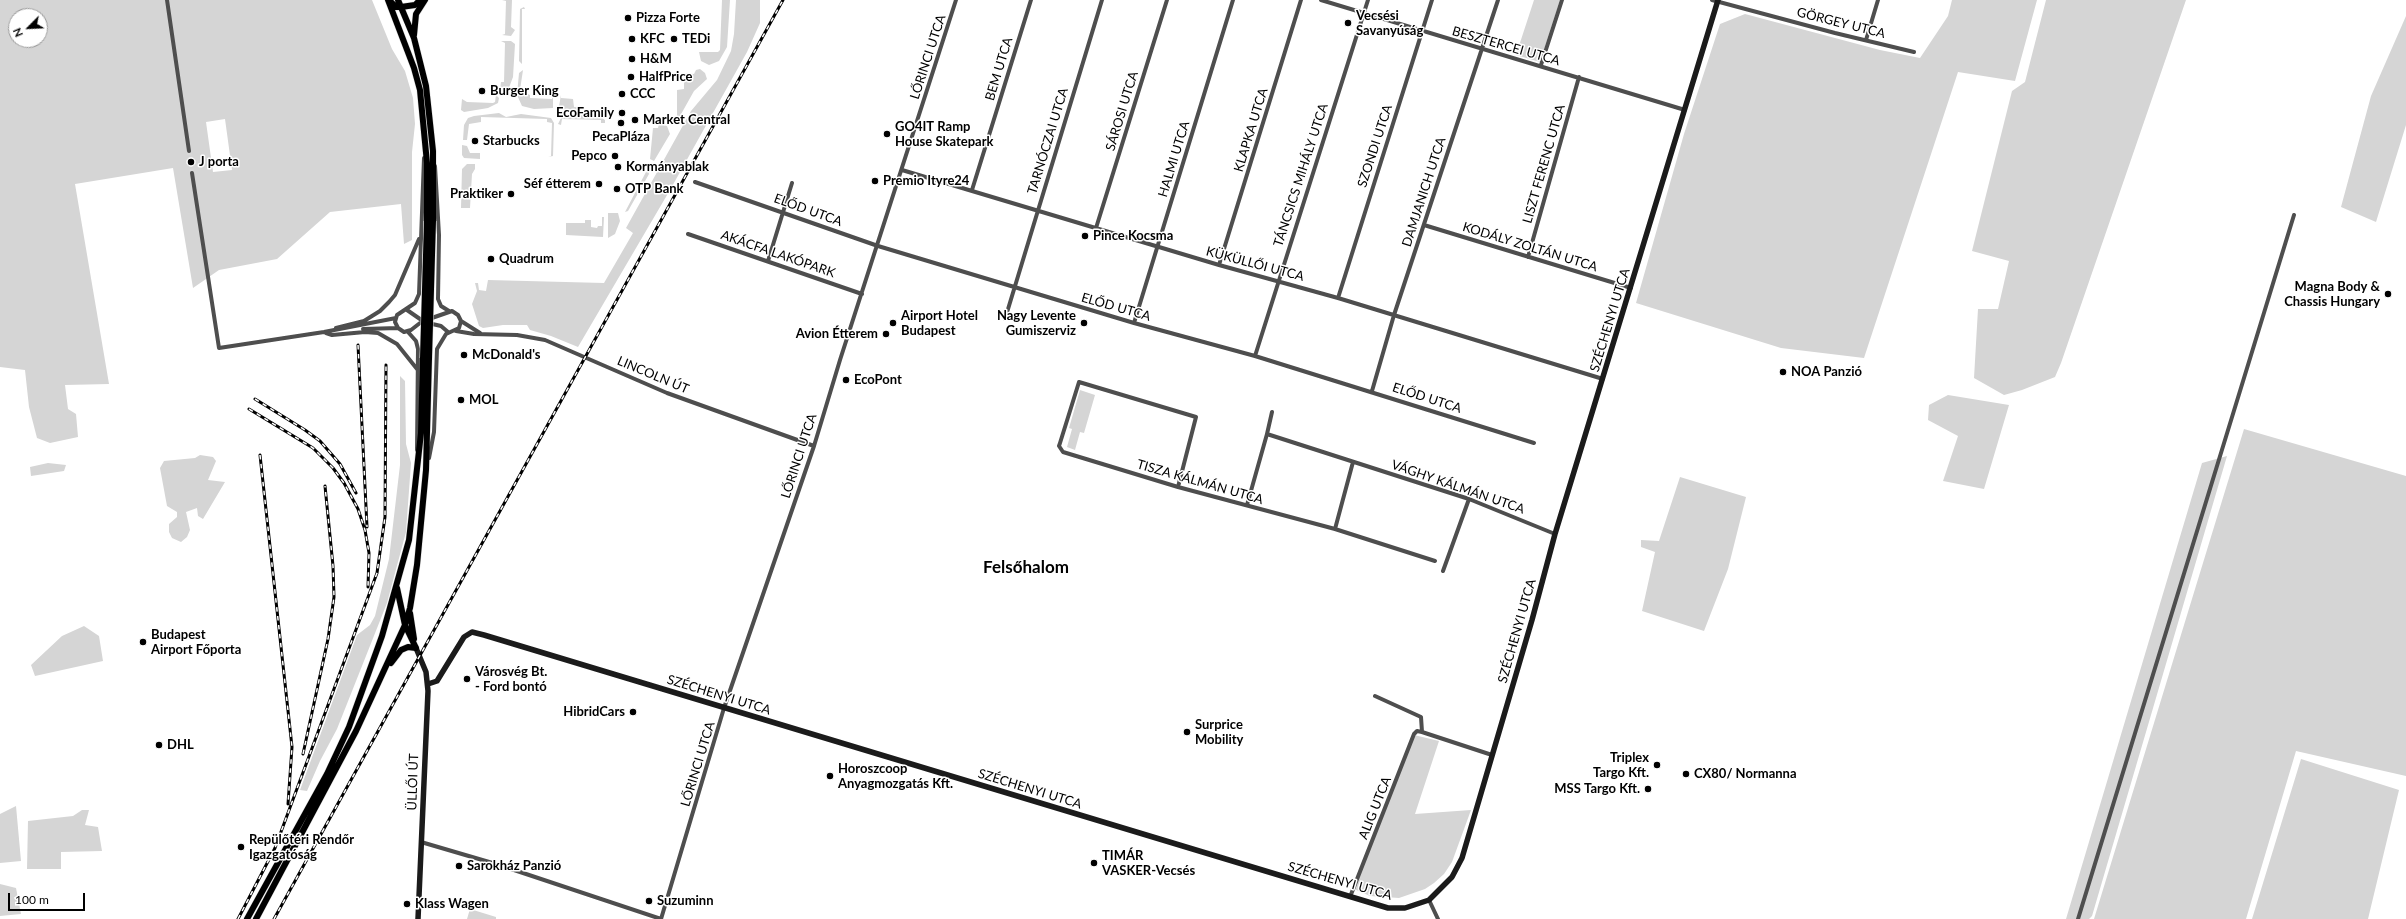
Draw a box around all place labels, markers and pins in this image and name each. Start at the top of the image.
place label: Vecsési Savanyúság [1356,8,1423,39]
place label: Pizza Forte [636,10,700,26]
marker: Pizza Forte [623,13,633,23]
marker: Vecsési Savanyúság [1343,18,1353,28]
place label: KFC [640,31,665,47]
place label: TEDi [682,31,710,47]
marker: KFC [627,34,637,44]
marker: TEDi [669,34,679,44]
place label: H&M [640,51,672,67]
marker: H&M [627,54,637,64]
place label: HalfPrice [639,69,693,85]
marker: HalfPrice [626,72,636,82]
place label: Burger King [490,83,559,99]
marker: Burger King [477,86,487,96]
place label: CCC [630,86,655,102]
marker: CCC [617,89,627,99]
place label: EcoFamily [556,105,614,121]
marker: EcoFamily [617,108,627,118]
place label: Market Central [643,112,730,128]
marker: Market Central [630,115,640,125]
marker: PecaPláza [616,118,626,128]
place label: GO4IT Ramp House Skatepark [895,119,993,150]
place label: PecaPláza [592,129,650,145]
marker: GO4IT Ramp House Skatepark [882,129,892,139]
place label: Starbucks [483,133,540,149]
marker: Starbucks [470,136,480,146]
place label: Pepco [571,148,607,164]
marker: Pepco [610,151,620,161]
place label: J porta [199,154,239,170]
marker: J porta [186,157,196,167]
place label: Kormányablak [626,159,709,175]
marker: Kormányablak [613,162,623,172]
place label: Premio Ityre24 [883,173,969,189]
place label: Séf étterem [524,176,591,192]
marker: Premio Ityre24 [870,176,880,186]
marker: Séf étterem [594,179,604,189]
place label: OTP Bank [625,181,684,197]
marker: OTP Bank [612,184,622,194]
place label: Praktiker [450,186,503,202]
marker: Praktiker [506,189,516,199]
place label: Pince Kocsma [1093,228,1173,244]
marker: Pince Kocsma [1080,231,1090,241]
place label: Quadrum [499,251,554,267]
marker: Quadrum [486,254,496,264]
place label: Magna Body & Chassis Hungary [2284,279,2380,310]
marker: Magna Body & Chassis Hungary [2383,289,2393,299]
place label: Airport Hotel Budapest [901,308,978,339]
place label: Nagy Levente Gumiszerviz [997,308,1076,339]
marker: Airport Hotel Budapest [888,318,898,328]
marker: Nagy Levente Gumiszerviz [1079,318,1089,328]
place label: Avion Étterem [796,326,878,342]
marker: Avion Étterem [881,329,891,339]
place label: McDonald's [472,347,540,363]
marker: McDonald's [459,350,469,360]
place label: NOA Panzió [1791,364,1862,380]
marker: NOA Panzió [1778,367,1788,377]
place label: EcoPont [854,372,902,388]
marker: EcoPont [841,375,851,385]
place label: MOL [469,392,499,408]
marker: MOL [456,395,466,405]
place label: Budapest Airport Főporta [151,627,241,658]
marker: Budapest Airport Főporta [138,637,148,647]
place label: Városvég Bt. - Ford bontó [475,664,547,695]
marker: Városvég Bt. - Ford bontó [462,674,472,684]
place label: HibridCars [563,704,625,720]
marker: HibridCars [628,707,638,717]
place label: Surprice Mobility [1195,717,1243,748]
marker: Surprice Mobility [1182,727,1192,737]
place label: DHL [167,737,194,753]
marker: DHL [154,740,164,750]
place label: Triplex Targo Kft. [1593,750,1649,781]
marker: Triplex Targo Kft. [1652,760,1662,770]
place label: Horoszcoop Anyagmozgatás Kft. [838,761,953,792]
place label: CX80/ Normanna [1694,766,1796,782]
marker: CX80/ Normanna [1681,769,1691,779]
marker: Horoszcoop Anyagmozgatás Kft. [825,771,835,781]
place label: MSS Targo Kft. [1554,781,1640,797]
marker: MSS Targo Kft. [1643,784,1653,794]
place label: Repülőtéri Rendőr Igazgatóság [249,832,354,863]
marker: Repülőtéri Rendőr Igazgatóság [236,842,246,852]
place label: TIMÁR VASKER-Vecsés [1102,848,1195,879]
place label: Sarokház Panzió [467,858,561,874]
marker: TIMÁR VASKER-Vecsés [1089,858,1099,868]
marker: Sarokház Panzió [454,861,464,871]
place label: Suzuminn [657,893,714,909]
place label: Klass Wagen [415,896,489,912]
marker: Suzuminn [644,896,654,906]
marker: Klass Wagen [402,899,412,909]

